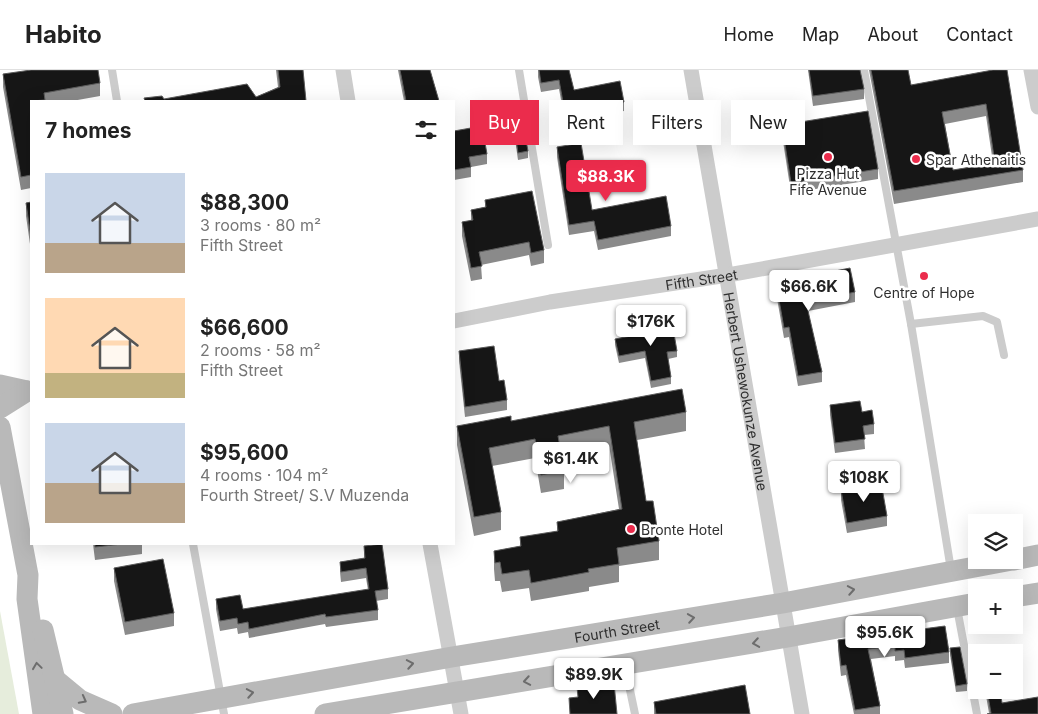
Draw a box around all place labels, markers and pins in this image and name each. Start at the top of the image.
marker: Pizza Hut Fife Avenue [822,151,834,163]
place label: Spar Athenaitis [926,151,1026,168]
marker: Spar Athenaitis [910,153,922,165]
pin: $88.3K [565,160,647,202]
place label: Pizza Hut Fife Avenue [789,165,867,198]
pin: $66.6K [768,270,850,312]
marker: Centre of Hope [918,270,930,282]
place label: Centre of Hope [873,284,975,301]
pin: $176K [616,304,686,347]
pin: $61.4K [530,442,612,484]
pin: $108K [829,460,899,503]
place label: Bronte Hotel [641,521,723,538]
marker: Bronte Hotel [625,523,637,535]
pin: $95.6K [844,616,926,658]
pin: $89.9K [553,658,635,700]

